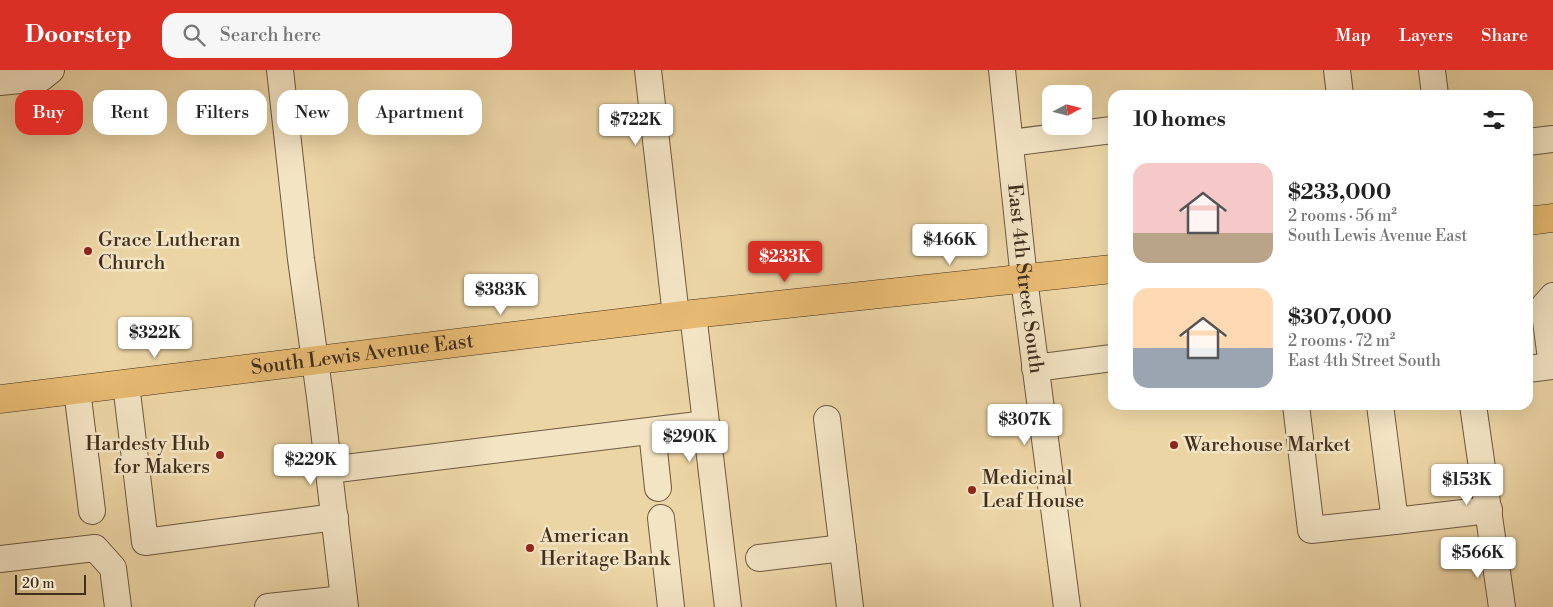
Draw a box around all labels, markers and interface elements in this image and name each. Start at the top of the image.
search box [162,13,512,58]
text: Doorstep [25,20,132,50]
icon: search [180,21,208,49]
text: Search here [220,23,321,47]
text: Map [1336,24,1371,47]
text: Layers [1399,24,1453,47]
text: Share [1481,24,1528,47]
north arrow [1042,85,1092,135]
map controls [1042,85,1092,135]
chip: Buy [15,90,83,135]
chip: Rent [93,90,167,135]
chip: Filters [177,90,267,135]
chip: New [277,90,348,135]
chip: Apartment [358,90,482,135]
pin: $722K [601,104,671,146]
icon: filters [1480,106,1508,134]
text: 10 homes [1133,107,1226,133]
text: $722K [610,110,662,130]
text: $233,000 [1288,180,1391,206]
street label: East 4th Street South [1002,182,1049,375]
icon: home [1173,183,1233,243]
text: 2 rooms · 56 m² [1288,206,1397,226]
pin: $466K [915,224,985,266]
text: South Lewis Avenue East [1288,226,1467,246]
place label: Grace Lutheran Church [98,228,240,276]
text: $466K [923,230,977,250]
pin: $233K [750,240,820,283]
marker: Grace Lutheran Church [82,245,94,257]
text: $233K [759,247,811,267]
pin: $383K [466,274,536,316]
text: $383K [475,280,527,300]
text: $307,000 [1288,305,1392,331]
icon: home [1173,308,1233,368]
pin: $322K [120,316,190,359]
text: $322K [129,323,181,343]
street label: South Lewis Avenue East [250,329,475,381]
text: 2 rooms · 72 m² [1288,331,1395,351]
text: East 4th Street South [1288,351,1441,371]
pin: $307K [990,404,1060,446]
text: $307K [998,410,1052,430]
pin: $290K [655,420,725,463]
text: $290K [663,427,717,447]
place label: Hardesty Hub for Makers [85,432,210,480]
place label: Warehouse Market [1183,433,1351,458]
marker: Warehouse Market [1168,439,1180,451]
pin: $229K [276,444,346,486]
marker: Hardesty Hub for Makers [214,449,226,461]
text: $229K [285,450,337,470]
pin: $153K [1432,464,1502,506]
place label: Medicinal Leaf House [982,466,1084,514]
text: $153K [1442,470,1492,490]
marker: Medicinal Leaf House [966,484,978,496]
place label: American Heritage Bank [539,524,671,572]
pin: $566K [1443,536,1513,579]
marker: American Heritage Bank [524,542,536,554]
text: $566K [1452,543,1504,563]
scale bar [15,572,86,595]
text: 20 m [22,575,54,593]

